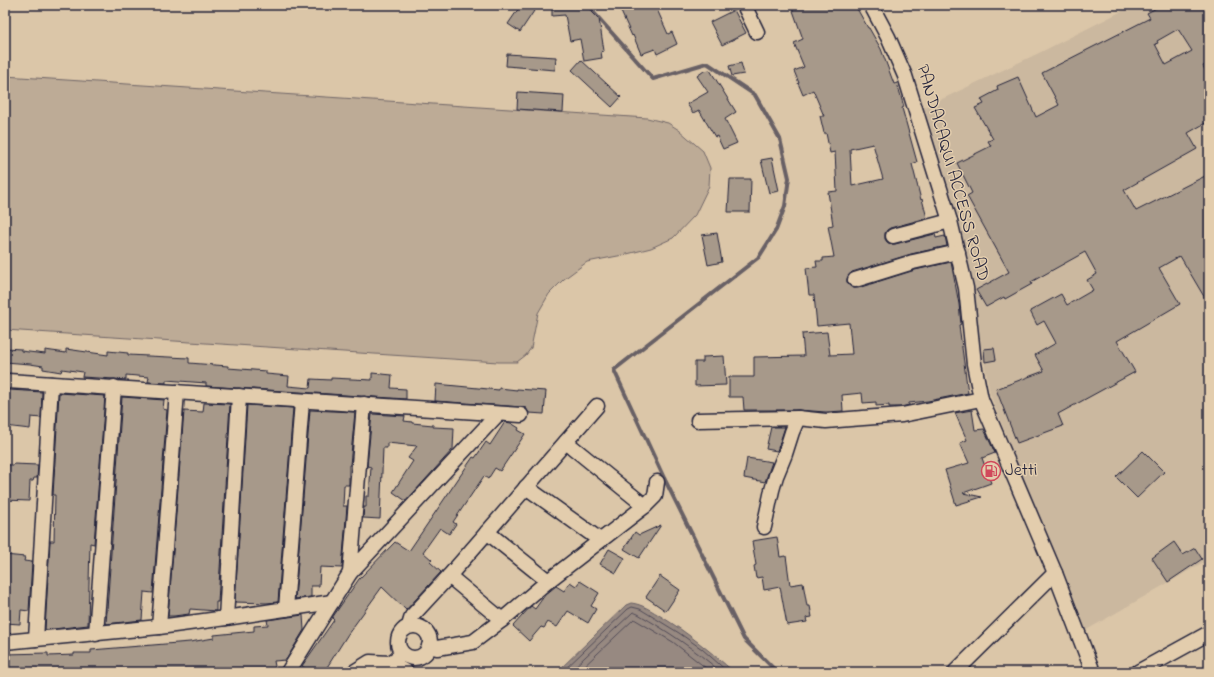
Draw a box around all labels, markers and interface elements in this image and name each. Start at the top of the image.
street label: PANDACAQUI ACCESS ROAD [909,61,995,285]
place label: Jetti [1005,458,1037,484]
fuel station icon: Jetti [980,460,1002,482]

